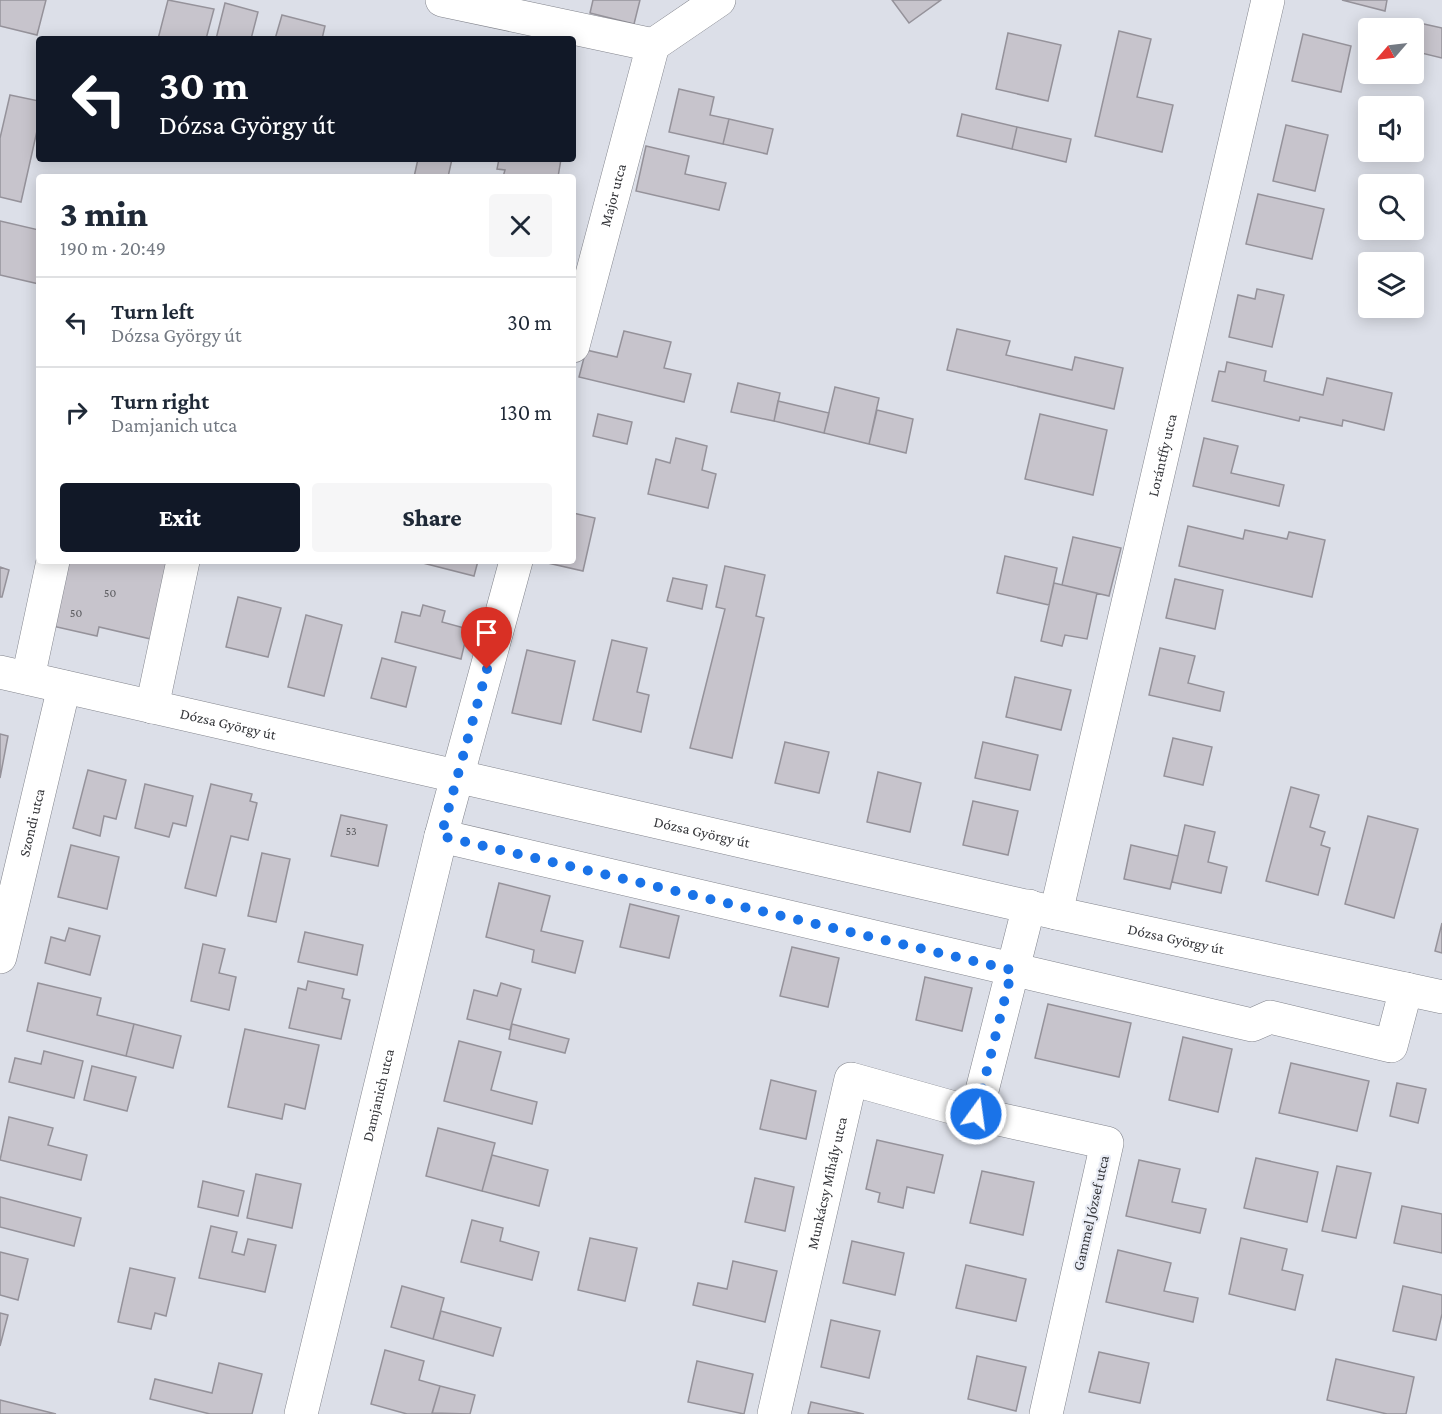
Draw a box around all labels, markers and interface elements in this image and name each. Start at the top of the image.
north arrow [1358,18,1424,84]
map controls [1358,18,1424,318]
icon: left [60,60,138,138]
text: 30 m [159,61,249,108]
button: sound [1358,96,1424,162]
text: Dózsa György út [159,110,335,140]
street label: Major utca [597,162,629,229]
button: search [1358,174,1424,240]
text: 3 min [60,194,148,234]
button: close [489,194,552,257]
text: 190 m · 20:49 [60,237,166,259]
button: layers [1358,252,1424,318]
text: Turn left [111,299,194,324]
icon: left [60,306,93,339]
text: 30 m [507,310,552,335]
text: Dózsa György út [111,324,242,346]
text: Turn right [111,389,209,414]
icon: right [60,396,93,429]
text: 130 m [500,400,552,425]
street label: Lorántffy utca [1145,412,1180,498]
text: Damjanich utca [111,414,237,436]
button: Exit [60,483,300,552]
button: Share [312,483,552,552]
house number: 50 [104,586,116,600]
house number: 50 [70,606,82,620]
pin [461,607,512,669]
icon: arrive [470,616,503,649]
street label: Dózsa György út [179,705,279,743]
street label: Szondi utca [16,787,48,858]
street label: Dózsa György út [652,813,753,851]
house number: 53 [345,824,357,838]
street label: Dózsa György út [1126,921,1227,958]
street label: Damjanich utca [359,1047,397,1143]
position arrow [944,1082,1008,1146]
street label: Munkácsy Mihály utca [804,1115,850,1251]
street label: Gammel József utca [1070,1154,1113,1272]

